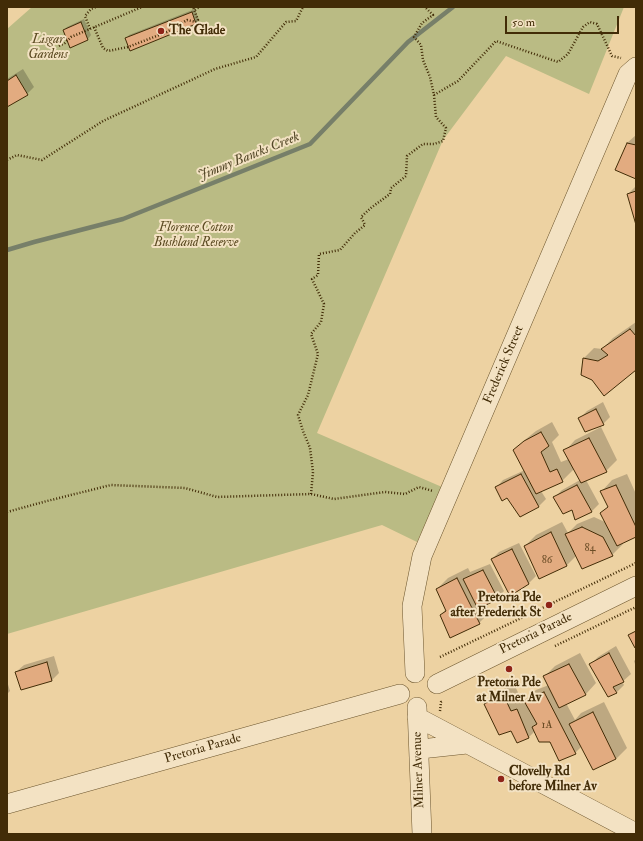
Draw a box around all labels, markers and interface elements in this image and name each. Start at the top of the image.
scale bar [507,8,621,34]
text: 50 m [512,15,535,30]
place label: The Glade [169,23,225,39]
marker: The Glade [156,26,166,36]
park label: Lisgar Gardens [28,32,68,63]
water label: Jimmy Bancks Creek [196,129,302,185]
park label: Florence Cotton Bushland Reserve [154,220,238,251]
street label: Frederick Street [480,323,528,407]
house number: 84 [584,542,596,556]
house number: 86 [542,554,552,568]
place label: Pretoria Pde after Frederick St [450,590,541,621]
marker: Pretoria Pde after Frederick St [544,600,554,610]
street label: Pretoria Parade [497,610,575,658]
marker: Pretoria Pde at Milner Av [504,664,514,674]
place label: Pretoria Pde at Milner Av [477,675,541,706]
house number: 1A [542,719,552,733]
street label: Pretoria Parade [163,731,243,767]
street label: Milner Avenue [410,731,428,809]
place label: Clovelly Rd before Milner Av [509,764,597,795]
marker: Clovelly Rd before Milner Av [496,774,506,784]

